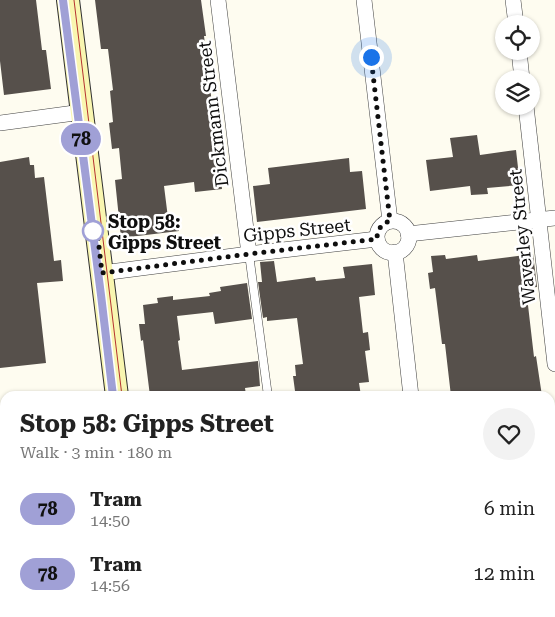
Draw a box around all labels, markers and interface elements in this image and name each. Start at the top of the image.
map controls [495,15,540,115]
button: locate [495,15,540,60]
street label: Dickmann Street [194,40,232,188]
your location [359,45,384,70]
button: layers [495,70,540,115]
line badge: 78 [58,123,104,155]
text: 78 [71,128,91,149]
street label: Waverley Street [504,168,540,306]
place label: Stop 58: Gipps Street [108,211,221,253]
street label: Gipps Street [242,214,352,246]
marker: Stop 58: Gipps Street [82,220,104,242]
button: heart [483,408,535,460]
text: Stop 58: Gipps Street [20,410,274,438]
text: Walk · 3 min · 180 m [20,443,172,462]
text: Tram [90,488,142,511]
text: 6 min [484,497,535,520]
text: 78 [37,498,58,519]
text: 14:50 [90,511,130,530]
text: Tram [90,553,142,576]
text: 12 min [473,562,535,585]
text: 78 [37,563,58,584]
text: 14:56 [90,576,130,595]

